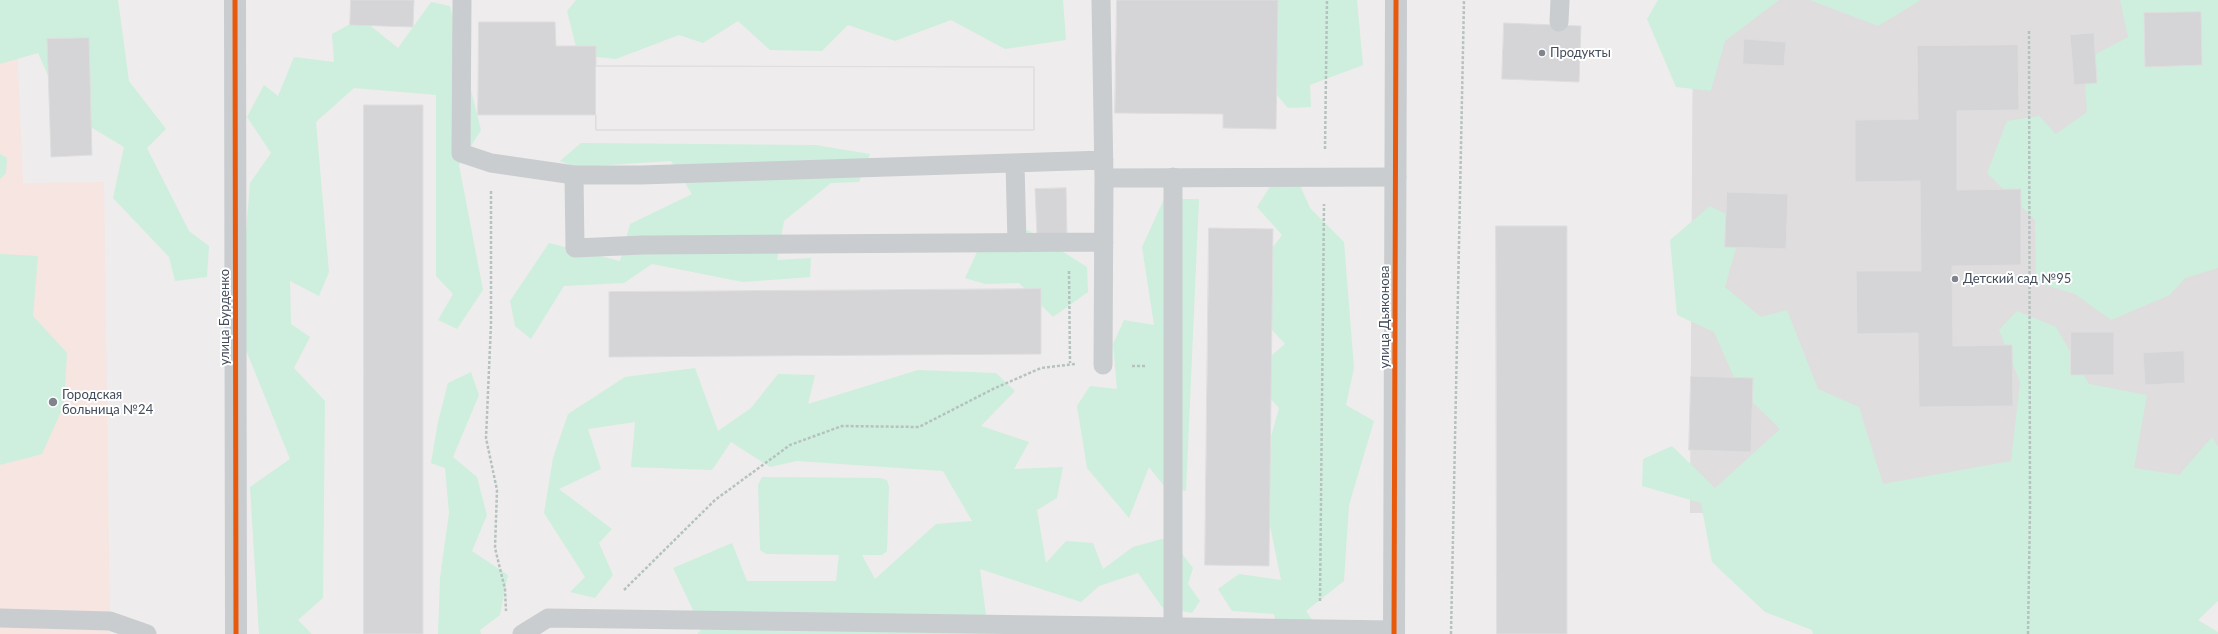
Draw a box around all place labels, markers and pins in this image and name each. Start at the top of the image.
place label: Продукты [1550,45,1611,61]
marker: Продукты [1537,48,1547,58]
place label: Детский сад №95 [1963,271,2071,287]
marker: Детский сад №95 [1950,274,1960,284]
place label: Городская больница №24 [62,387,153,418]
marker: Городская больница №24 [47,396,59,408]

